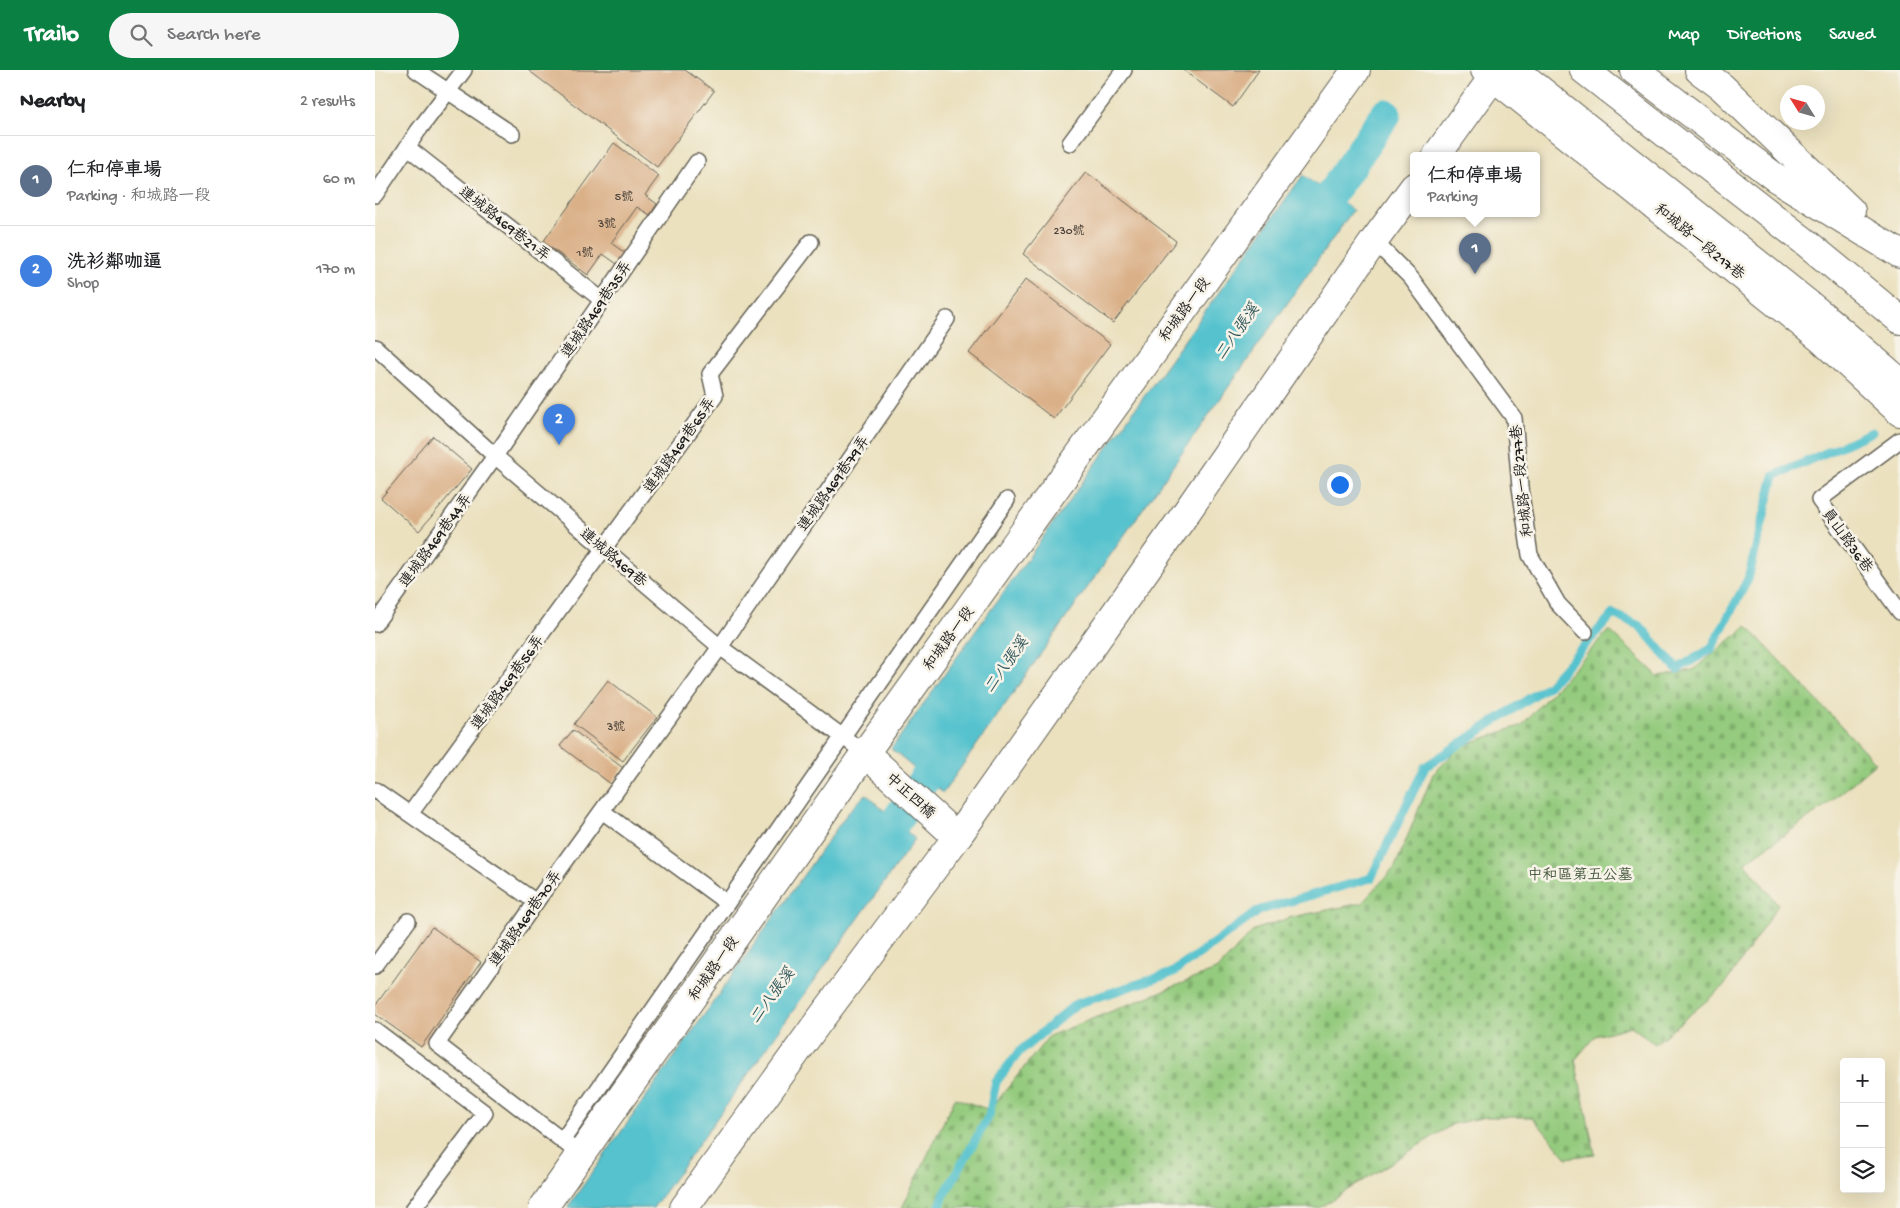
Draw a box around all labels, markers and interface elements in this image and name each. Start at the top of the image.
search box [109,13,459,58]
text: Trailo [25,21,79,50]
icon: search [127,21,155,49]
text: Search here [167,24,261,47]
text: Map [1668,25,1700,46]
text: Directions [1728,25,1801,46]
text: Saved [1829,25,1875,46]
north arrow [1780,85,1825,130]
text: Nearby [20,90,85,115]
text: 2 results [300,93,355,112]
popup [1410,152,1540,217]
text: 仁和停車場 [67,160,162,183]
text: 仁和停車場 [1427,166,1523,189]
text: 1 [33,171,39,190]
text: 60 m [323,171,355,190]
street label: 連城路469巷21弄 [455,183,553,266]
text: Parking · 和城路一段 [67,188,210,207]
text: Parking [1427,189,1478,208]
house number: 5號 [615,190,633,205]
street label: 和城路一段217巷 [1650,201,1748,285]
house number: 3號 [597,217,616,232]
house number: 230號 [1054,224,1084,239]
pin: 1 [1459,233,1491,274]
house number: 1號 [576,246,593,261]
text: 洗衫鄰咖逼 [67,252,162,275]
street label: 連城路469巷35弄 [559,258,637,362]
text: 2 [32,261,40,280]
text: 170 m [316,261,355,280]
text: Shop [67,275,99,294]
street label: 和城路一段 [1156,275,1215,346]
water label: 二八張溪 [1212,300,1266,365]
street label: 連城路469巷65弄 [641,395,720,497]
pin: 2 [543,404,575,445]
street label: 和城路一段277巷 [1508,424,1538,538]
street label: 連城路469巷79弄 [795,433,874,535]
your location [1327,472,1353,498]
street label: 連城路469巷44弄 [397,491,477,592]
street label: 員山路36巷 [1817,505,1876,577]
street label: 連城路469巷 [575,525,650,592]
street label: 和城路一段 [920,604,979,675]
street label: 連城路469巷56弄 [468,632,549,734]
water label: 二八張溪 [981,633,1035,698]
house number: 3號 [606,720,625,735]
street label: 中正四橋 [881,770,938,823]
street label: 連城路469巷70弄 [487,867,567,971]
park label: 中和區第五公墓 [1527,867,1633,885]
street label: 和城路一段 [686,933,744,1005]
water label: 二八張溪 [747,964,801,1029]
map controls [1840,1058,1885,1193]
button: + [1840,1058,1885,1103]
button: − [1840,1103,1885,1148]
button: layers [1840,1148,1885,1193]

